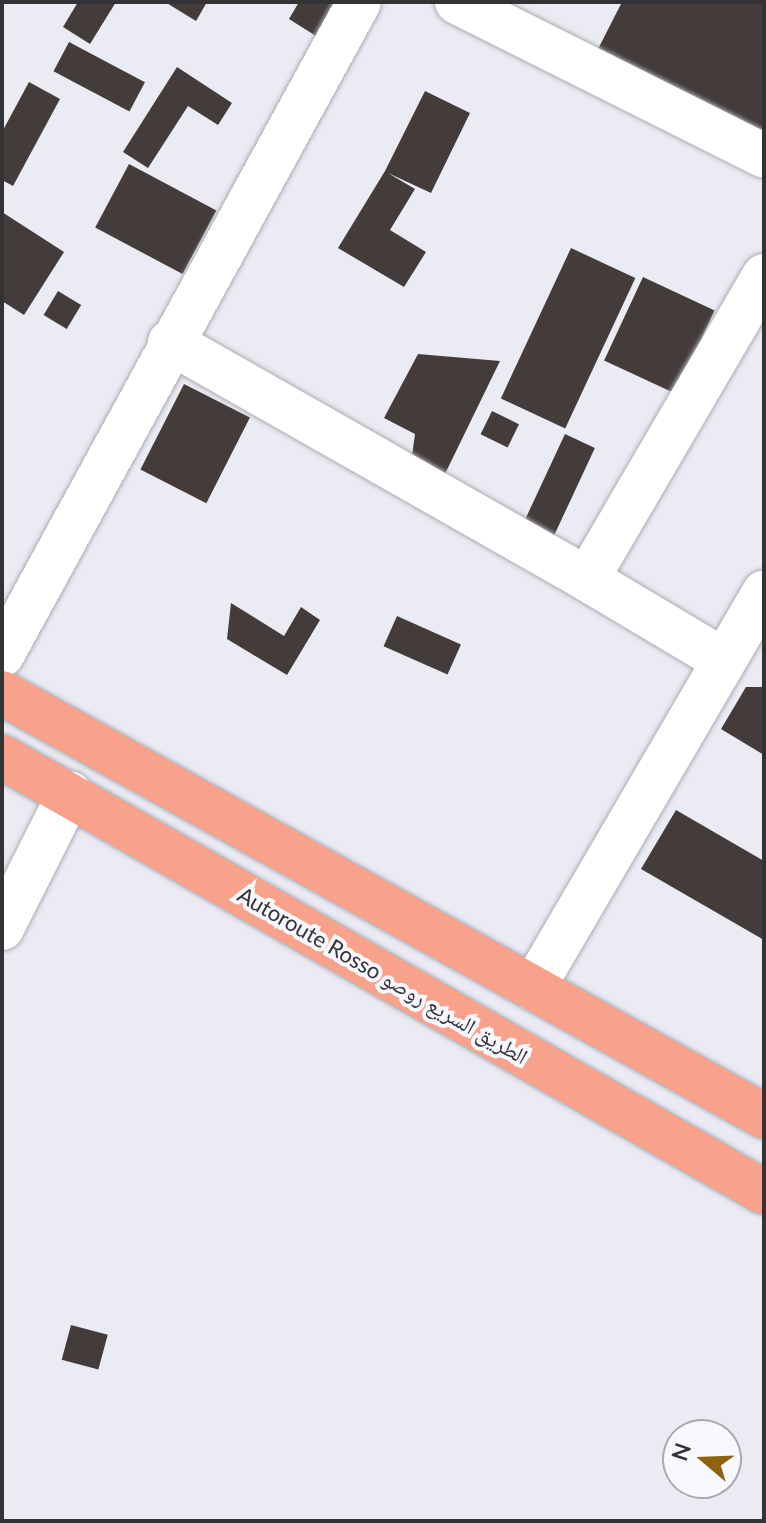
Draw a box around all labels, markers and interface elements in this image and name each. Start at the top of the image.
street label: Autoroute Rosso الطريق السريع روصو [233,881,533,1069]
north arrow [662,1419,742,1499]
text: N [665,1439,696,1464]

